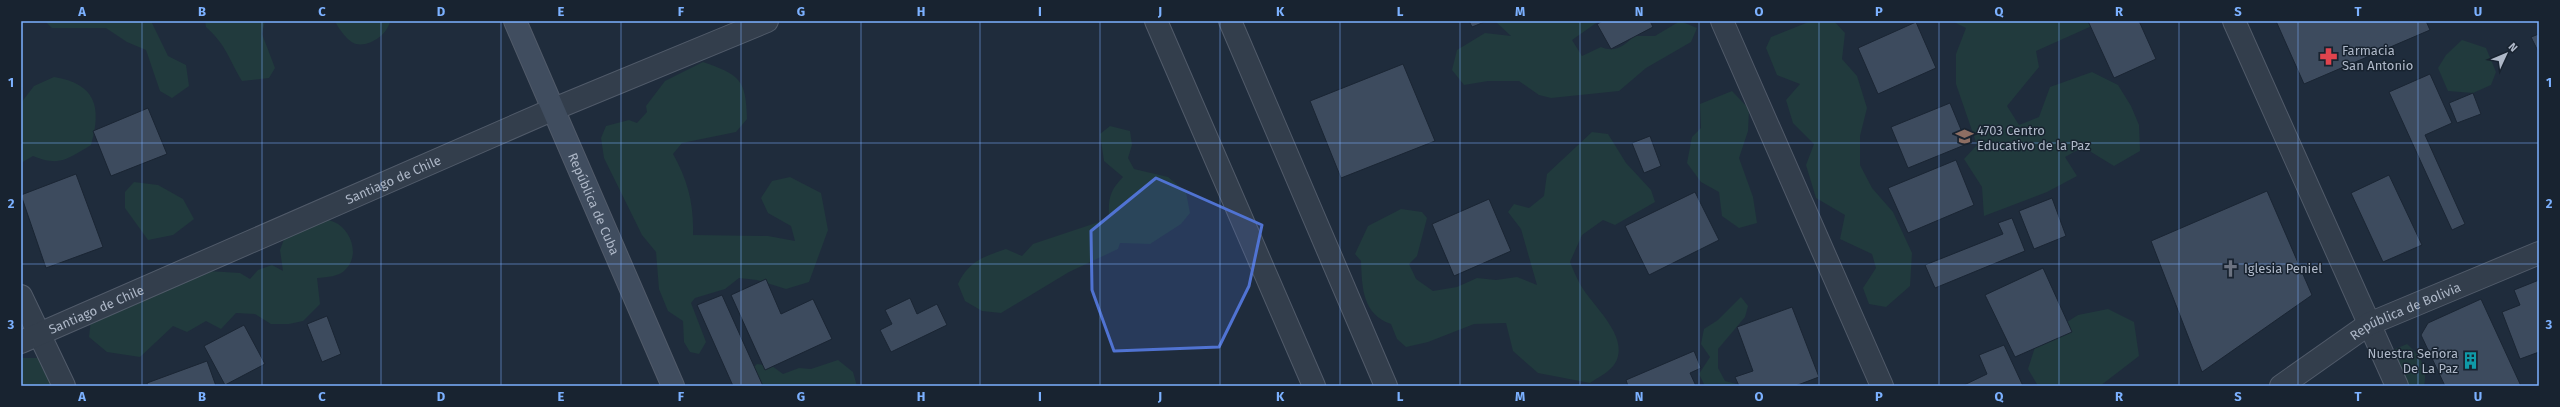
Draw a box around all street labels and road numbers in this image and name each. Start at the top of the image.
street label: República de Cuba [565,150,623,257]
street label: Santiago de Chile [343,152,443,207]
street label: República de Bolivia [2347,279,2463,343]
street label: Santiago de Chile [46,282,146,337]

